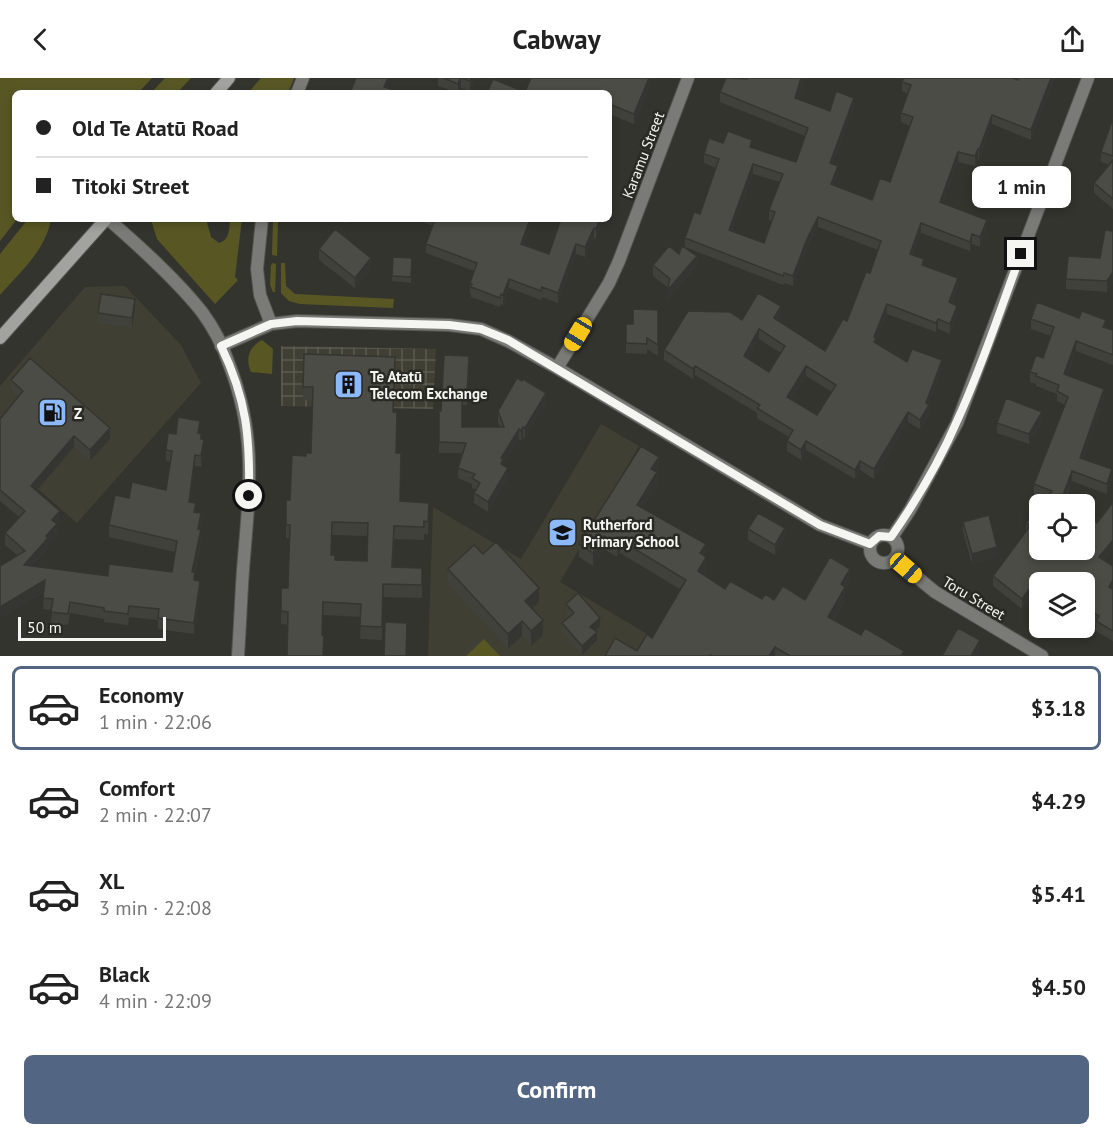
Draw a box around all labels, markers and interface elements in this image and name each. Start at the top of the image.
text: Cabway [512,22,601,56]
icon: back [24,23,57,56]
icon: share [1056,23,1089,56]
street label: Karamu Street [618,109,668,201]
text: Old Te Atatū Road [72,114,239,142]
callout: 1 min [972,167,1070,209]
text: Titoki Street [72,172,189,200]
text: 1 min [997,174,1046,200]
route end [1007,240,1034,267]
car [561,314,595,354]
place label: Te Atatū Telecom Exchange [370,367,488,403]
building icon: Te Atatū Telecom Exchange [333,369,365,401]
fuel station icon: Z [37,397,69,429]
place label: Z [74,404,82,423]
route start [235,482,262,509]
map controls [1029,494,1095,638]
button: locate [1029,494,1095,560]
place label: Rutherford Primary School [583,515,679,551]
school or university icon: Rutherford Primary School [546,517,578,549]
car [887,549,925,587]
street label: Toru Street [939,572,1009,624]
button: layers [1029,572,1095,638]
scale bar [18,614,166,642]
text: 50 m [27,617,62,637]
icon: car [27,681,81,735]
text: Economy [99,681,183,709]
text: $3.18 [1031,694,1086,722]
text: 1 min · 22:06 [99,709,212,735]
icon: car [27,774,81,828]
text: Comfort [99,774,175,802]
text: $4.29 [1031,787,1086,815]
text: 2 min · 22:07 [99,802,212,828]
icon: car [27,867,81,921]
text: XL [99,867,124,895]
text: $5.41 [1031,880,1086,908]
text: 3 min · 22:08 [99,895,212,921]
icon: car [27,960,81,1014]
text: Black [99,960,150,988]
text: $4.50 [1031,973,1086,1001]
text: 4 min · 22:09 [99,988,212,1014]
button: Confirm [24,1055,1089,1124]

